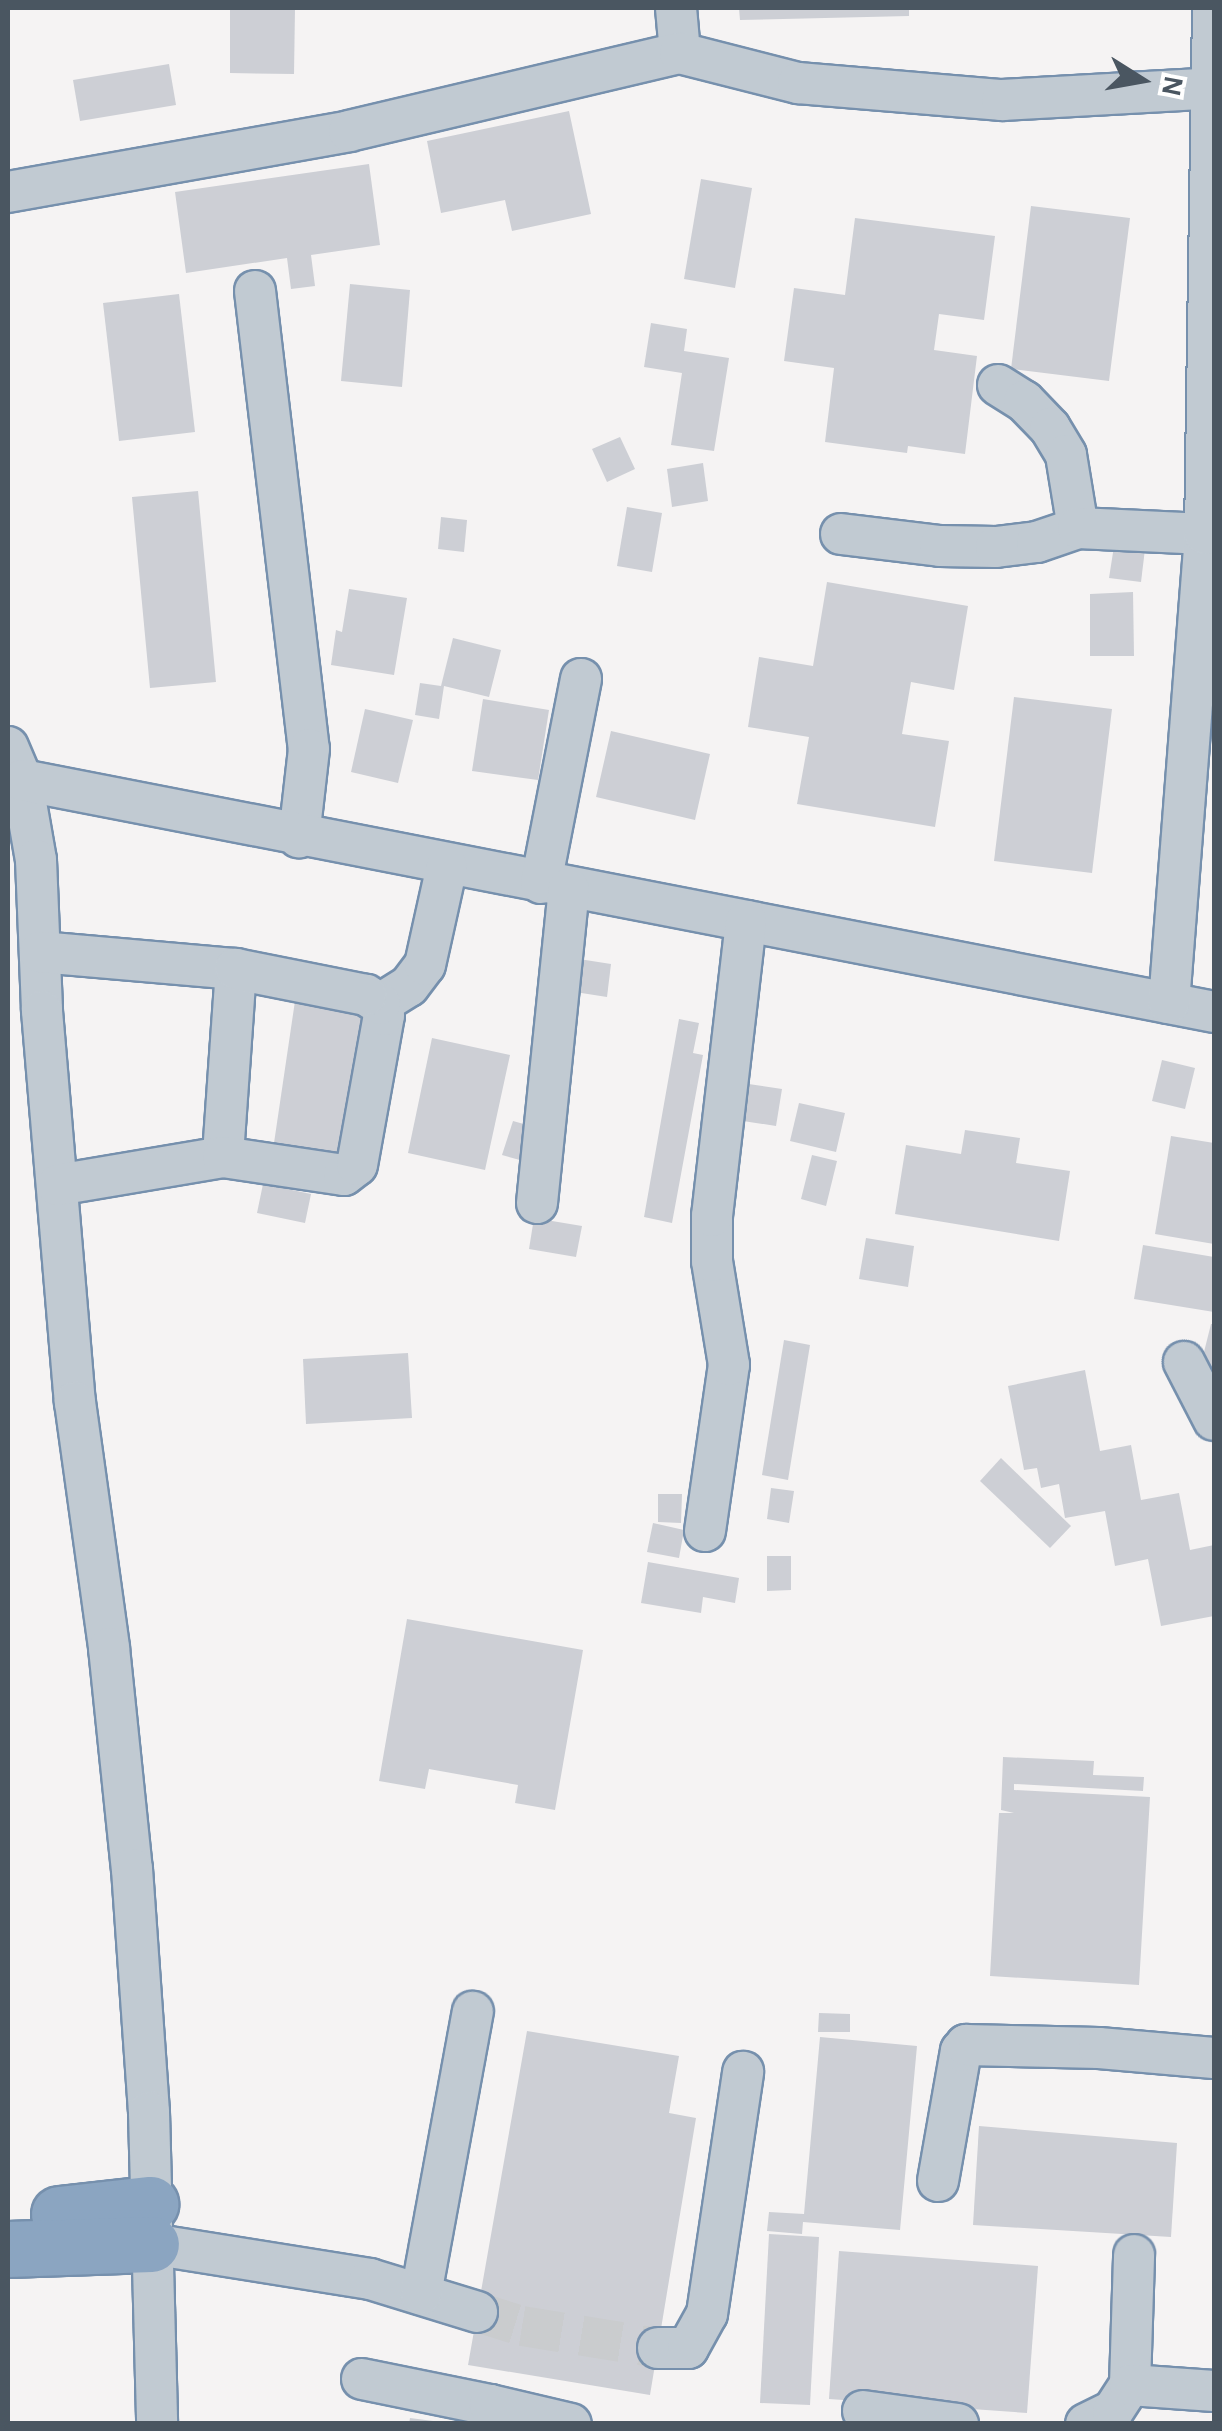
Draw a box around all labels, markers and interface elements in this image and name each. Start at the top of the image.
north arrow [1092,30,1192,130]
text: N [1156,73,1187,98]

